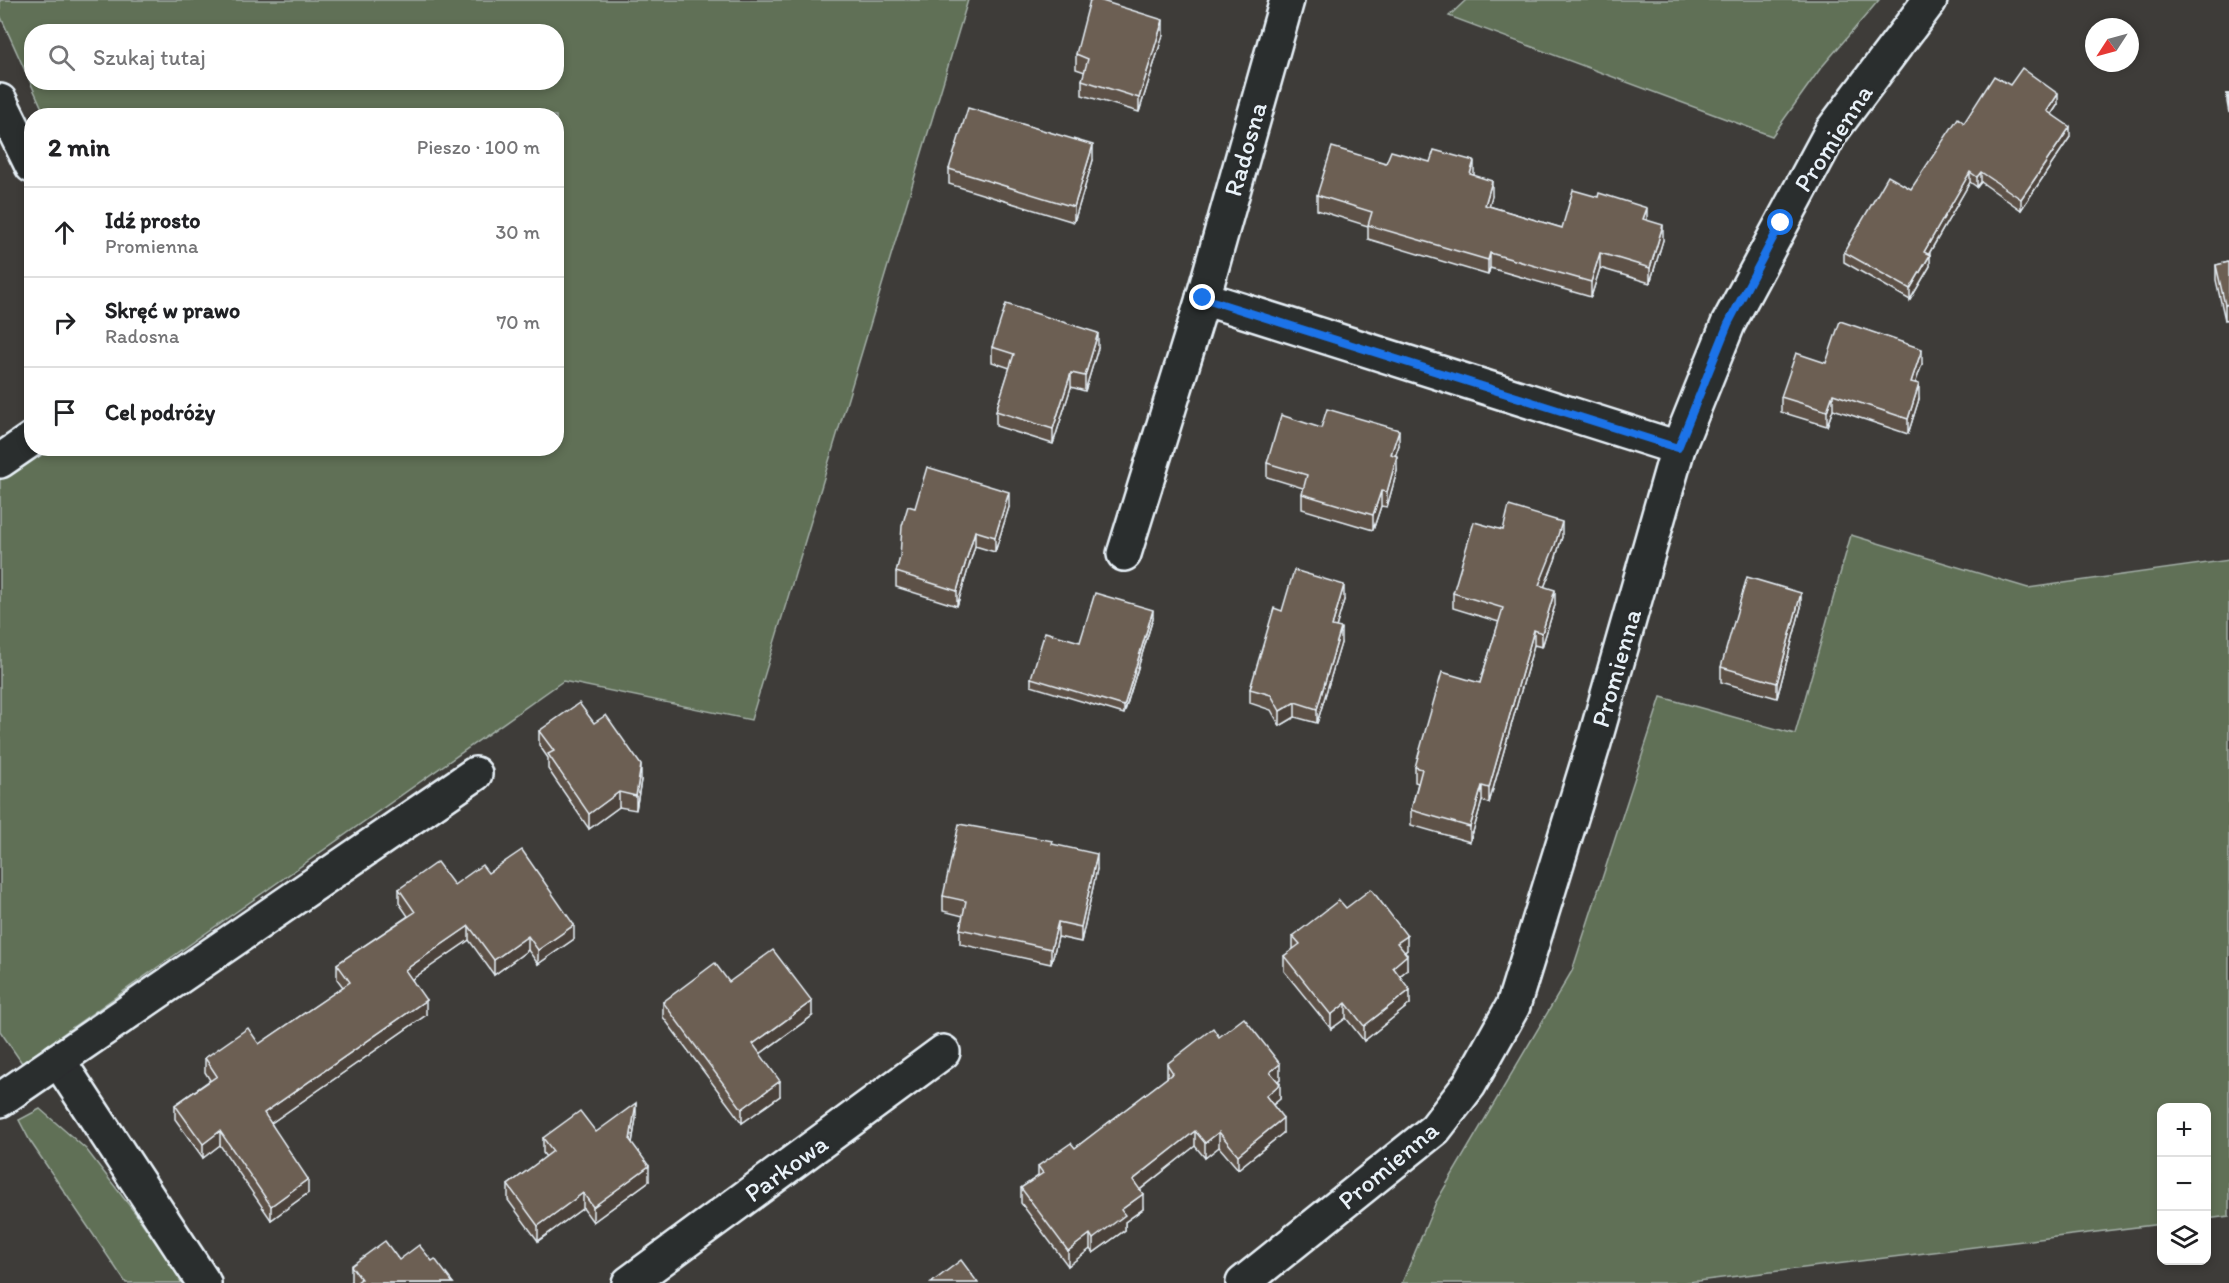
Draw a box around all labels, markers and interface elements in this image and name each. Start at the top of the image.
north arrow [2085,18,2139,72]
search box [24,24,564,90]
icon: search [45,41,78,74]
text: Szukaj tutaj [93,44,206,71]
street label: Promienna [1786,78,1880,198]
street label: Radosna [1216,98,1274,200]
text: 2 min [48,131,110,163]
text: Pieszo · 100 m [417,135,540,159]
text: Idź prosto [105,207,201,234]
route start [1767,209,1793,235]
icon: ahead [48,216,81,249]
text: 30 m [495,220,540,244]
text: Promienna [105,234,199,258]
route end [1189,284,1215,310]
text: Skręć w prawo [105,297,240,324]
icon: right [48,306,81,339]
text: 70 m [496,310,540,334]
text: Radosna [105,324,179,348]
icon: arrive [48,396,81,429]
text: Cel podróży [105,399,215,426]
street label: Promienna [1584,605,1648,731]
map controls [2157,1103,2211,1265]
button: + [2157,1103,2211,1157]
street label: Promienna [1331,1113,1445,1216]
street label: Parkowa [738,1127,834,1209]
button: − [2157,1157,2211,1211]
button: layers [2157,1211,2211,1265]

